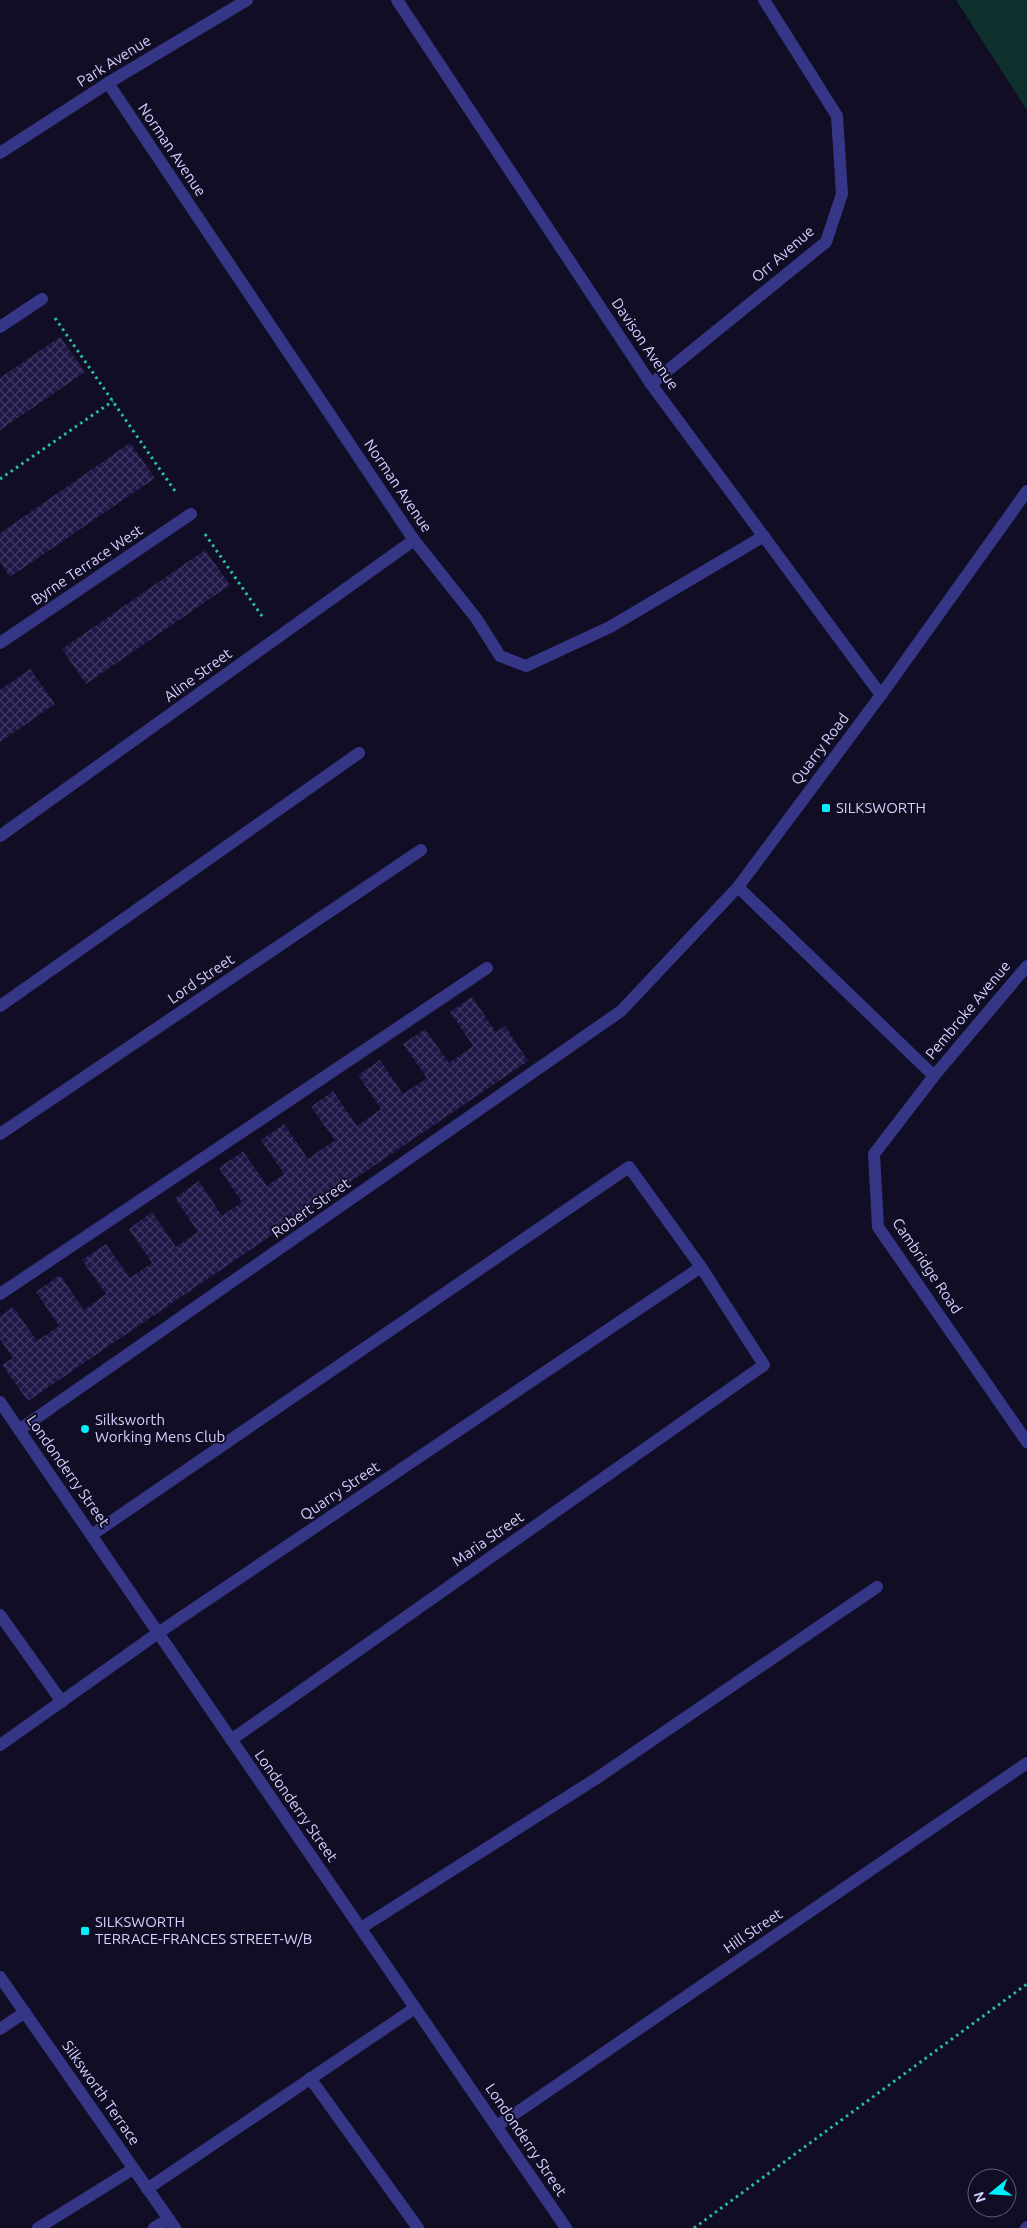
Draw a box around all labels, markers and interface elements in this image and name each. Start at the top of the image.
street label: Park Avenue [74,31,154,90]
street label: Norman Avenue [135,100,210,199]
street label: Orr Avenue [748,222,817,285]
street label: Davison Avenue [608,295,682,393]
street label: Norman Avenue [361,436,436,535]
street label: Byrne Terrace West [28,521,146,608]
street label: Aline Street [161,644,235,705]
street label: Quarry Road [787,710,852,788]
place label: SILKSWORTH [836,799,926,816]
marker: SILKSWORTH [820,802,832,814]
street label: Lord Street [164,950,237,1007]
street label: Pembroke Avenue [922,957,1014,1062]
street label: Robert Street [268,1174,353,1241]
street label: Cambridge Road [889,1215,966,1317]
place label: Silksworth Working Mens Club [95,1411,225,1445]
street label: Londonderry Street [23,1412,113,1530]
marker: Silksworth Working Mens Club [79,1423,91,1435]
street label: Quarry Street [297,1458,383,1523]
street label: Maria Street [449,1508,527,1569]
street label: Londonderry Street [251,1747,341,1865]
street label: Hill Street [720,1905,785,1956]
place label: SILKSWORTH TERRACE-FRANCES STREET-W/B [95,1913,312,1947]
marker: SILKSWORTH TERRACE-FRANCES STREET-W/B [79,1925,91,1937]
street label: Silksworth Terrace [59,2037,144,2148]
street label: Londonderry Street [482,2080,571,2199]
north arrow [967,2168,1017,2218]
text: N [970,2190,989,2204]

